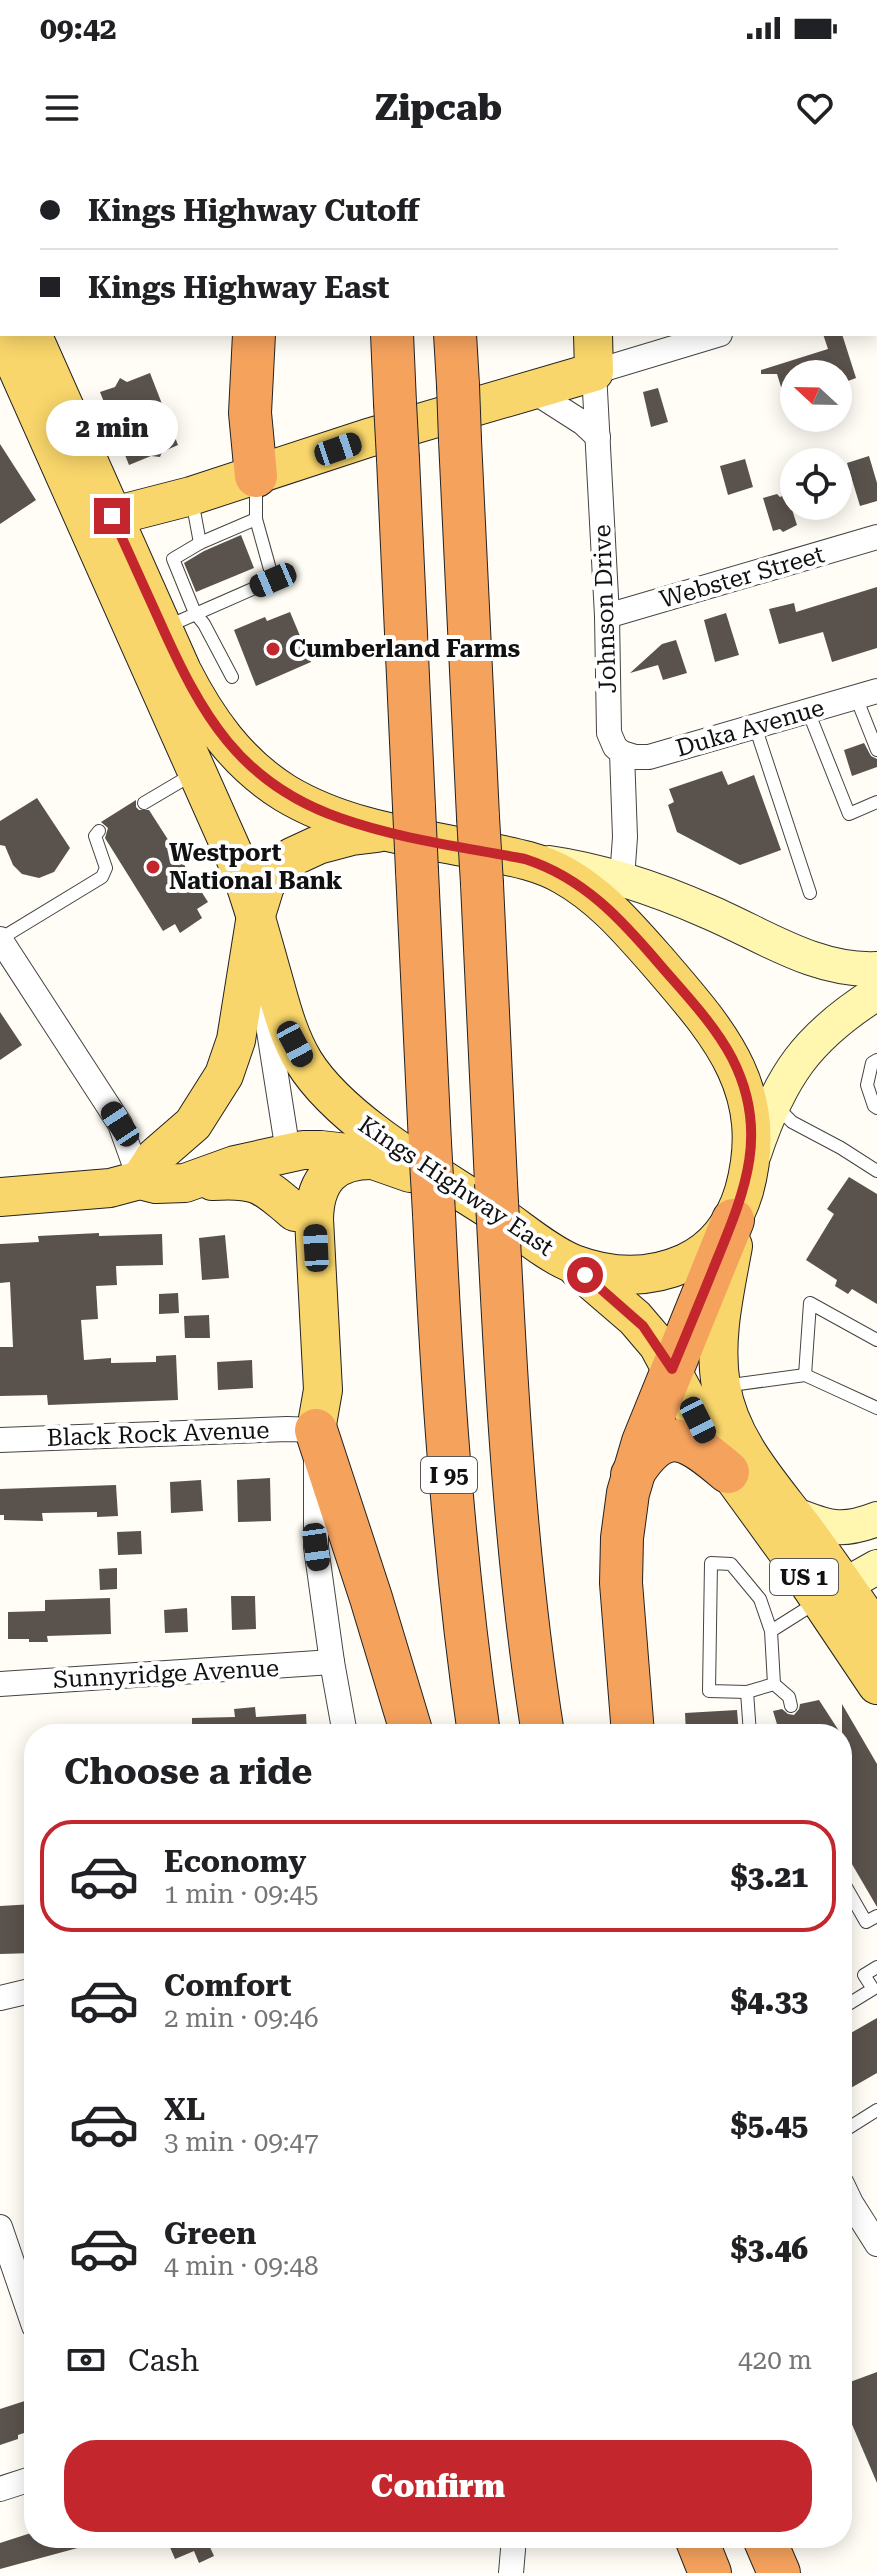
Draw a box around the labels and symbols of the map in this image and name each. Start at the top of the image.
north arrow [780,360,852,432]
callout: 2 min [46,400,178,456]
car [311,430,365,468]
route end [94,498,130,534]
street label: Johnson Drive [588,524,622,694]
street label: Webster Street [657,540,828,614]
car [246,560,300,600]
place label: Cumberland Farms [289,635,520,663]
marker: Cumberland Farms [264,640,282,658]
street label: Duka Avenue [673,693,827,763]
place label: Westport National Bank [169,839,343,895]
marker: Westport National Bank [144,858,162,876]
car [273,1017,317,1071]
car [97,1097,143,1151]
street label: Kings Highway East [353,1110,559,1262]
car [303,1223,329,1273]
route start [567,1257,603,1293]
car [676,1393,720,1447]
street label: Black Rock Avenue [46,1416,270,1452]
road number: I 95 [421,1457,477,1493]
car [301,1522,331,1572]
road number: US 1 [770,1559,838,1595]
street label: Sunnyridge Avenue [52,1654,280,1694]

